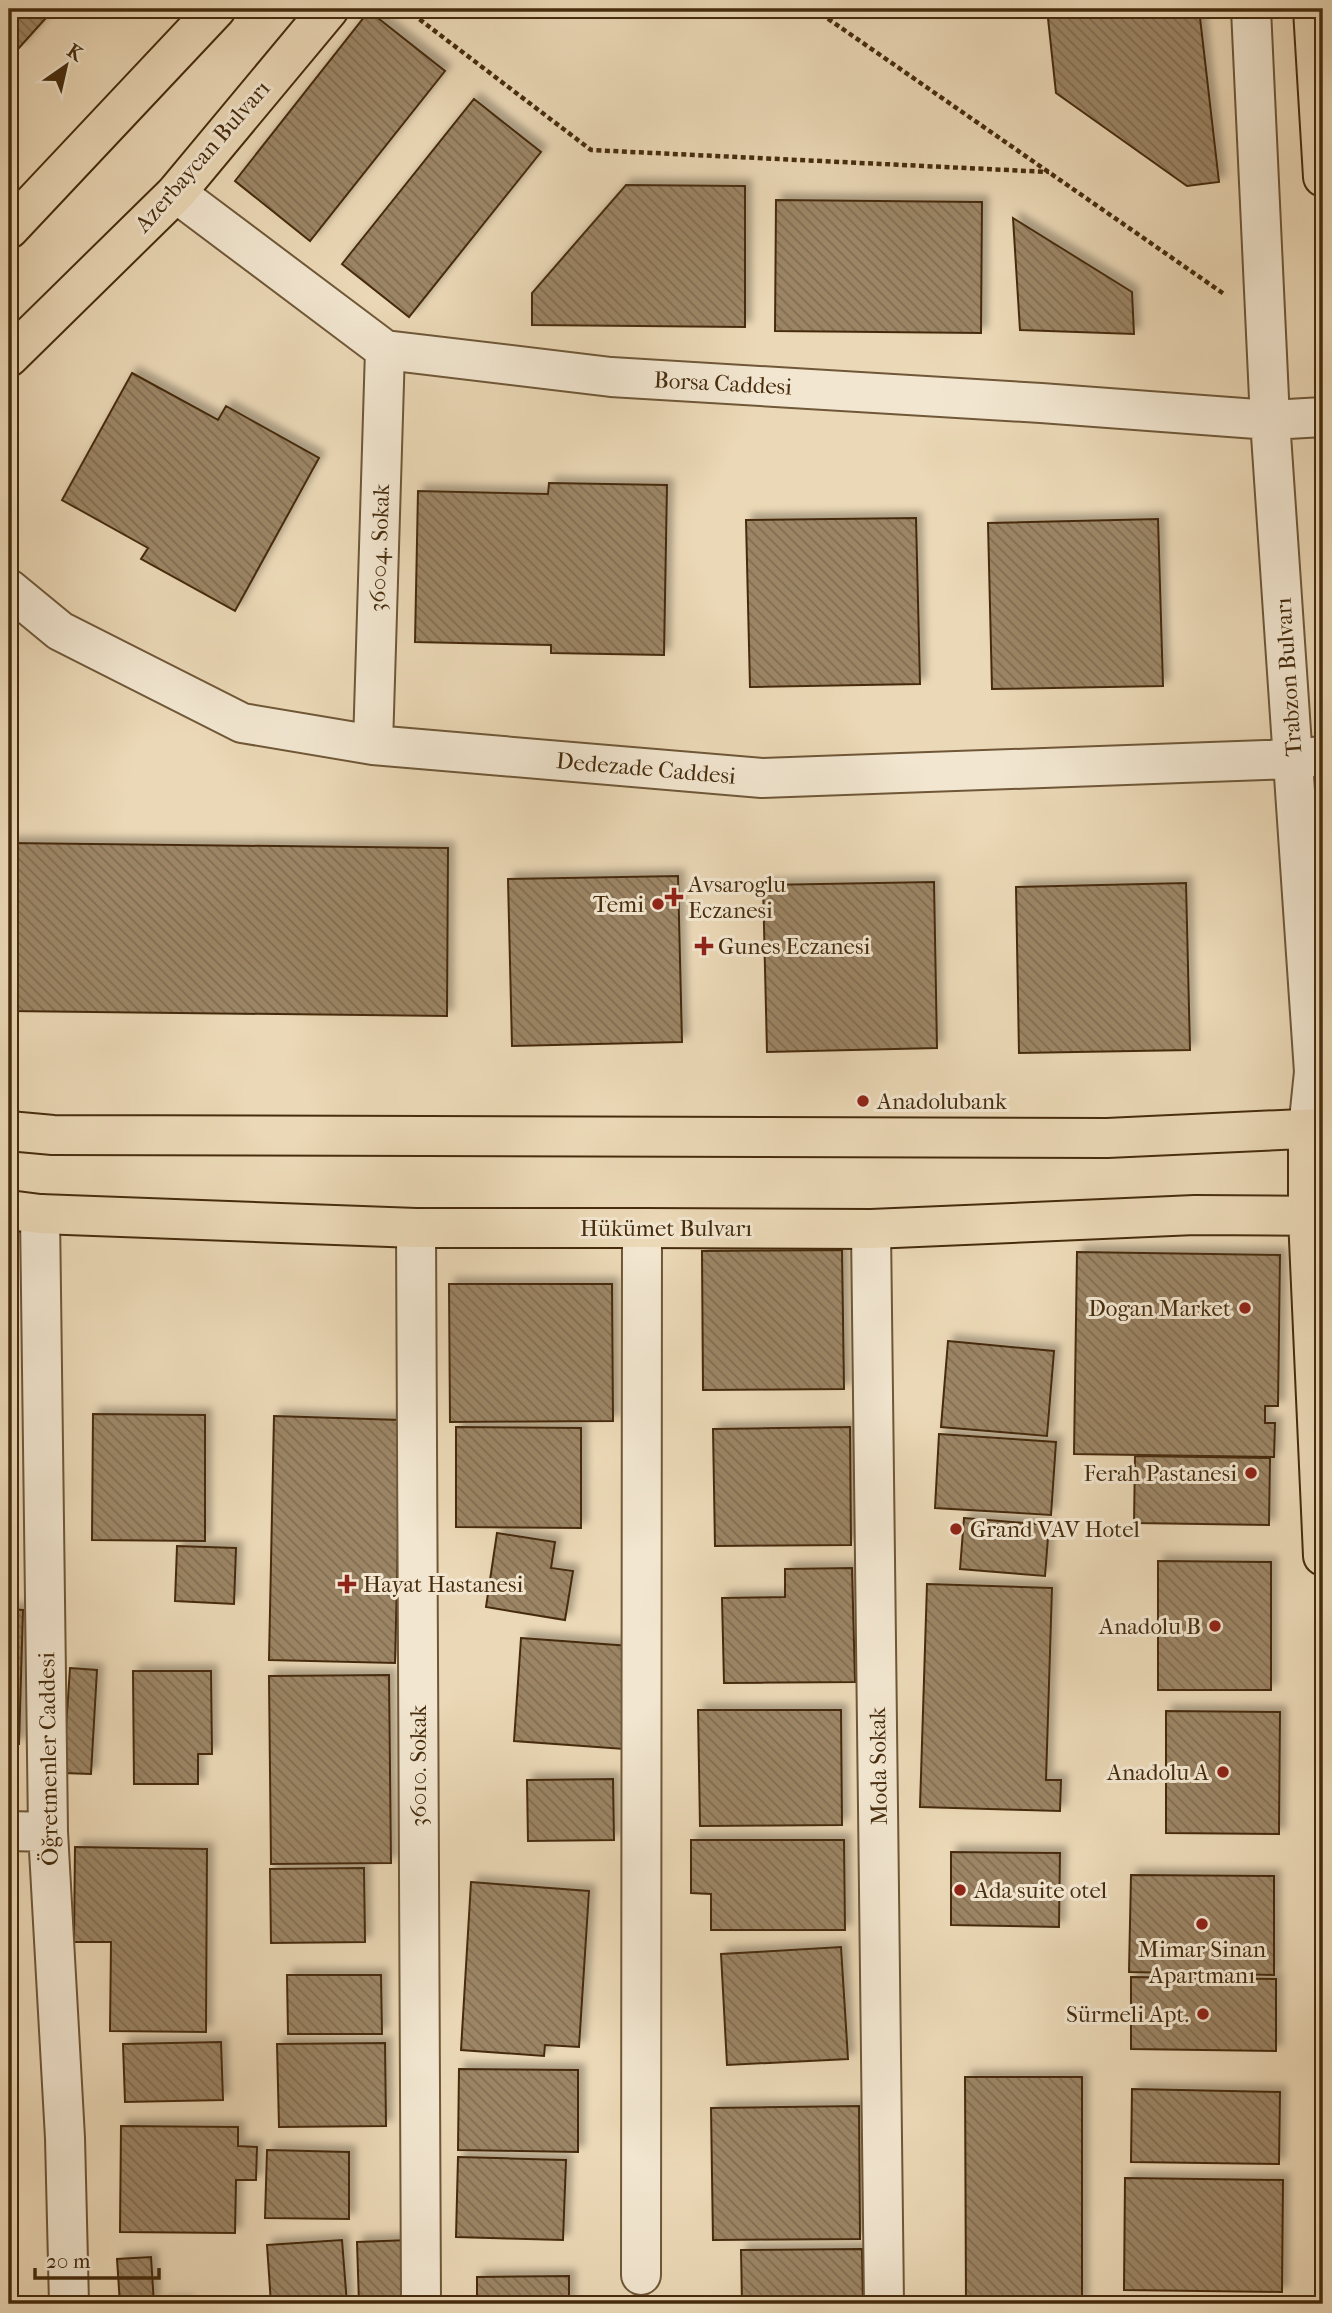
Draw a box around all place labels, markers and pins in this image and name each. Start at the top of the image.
place label: Avsaroglu Eczanesi [687,871,786,924]
marker: Avsaroglu Eczanesi [666,889,682,905]
place label: Temi [593,891,644,918]
marker: Temi [650,896,666,912]
place label: Gunes Eczanesi [718,933,870,960]
marker: Gunes Eczanesi [696,938,712,954]
place label: Anadolubank [876,1088,1008,1115]
marker: Anadolubank [855,1093,871,1109]
place label: Dogan Market [1088,1295,1231,1322]
marker: Dogan Market [1237,1300,1253,1316]
place label: Ferah Pastanesi [1084,1460,1237,1487]
marker: Ferah Pastanesi [1243,1465,1259,1481]
place label: Grand VAV Hotel [970,1516,1140,1543]
marker: Grand VAV Hotel [948,1521,964,1537]
place label: Hayat Hastanesi [363,1571,523,1598]
marker: Hayat Hastanesi [337,1574,357,1594]
place label: Anadolu B [1098,1613,1201,1640]
marker: Anadolu B [1207,1618,1223,1634]
place label: Anadolu A [1106,1759,1210,1786]
marker: Anadolu A [1215,1764,1231,1780]
place label: Ada suite otel [973,1877,1108,1904]
marker: Ada suite otel [952,1882,968,1898]
marker: Mimar Sinan Apartmanı [1194,1916,1210,1932]
place label: Mimar Sinan Apartmanı [1138,1936,1267,1989]
place label: Sürmeli Apt. [1066,2001,1189,2028]
marker: Sürmeli Apt. [1195,2006,1211,2022]

